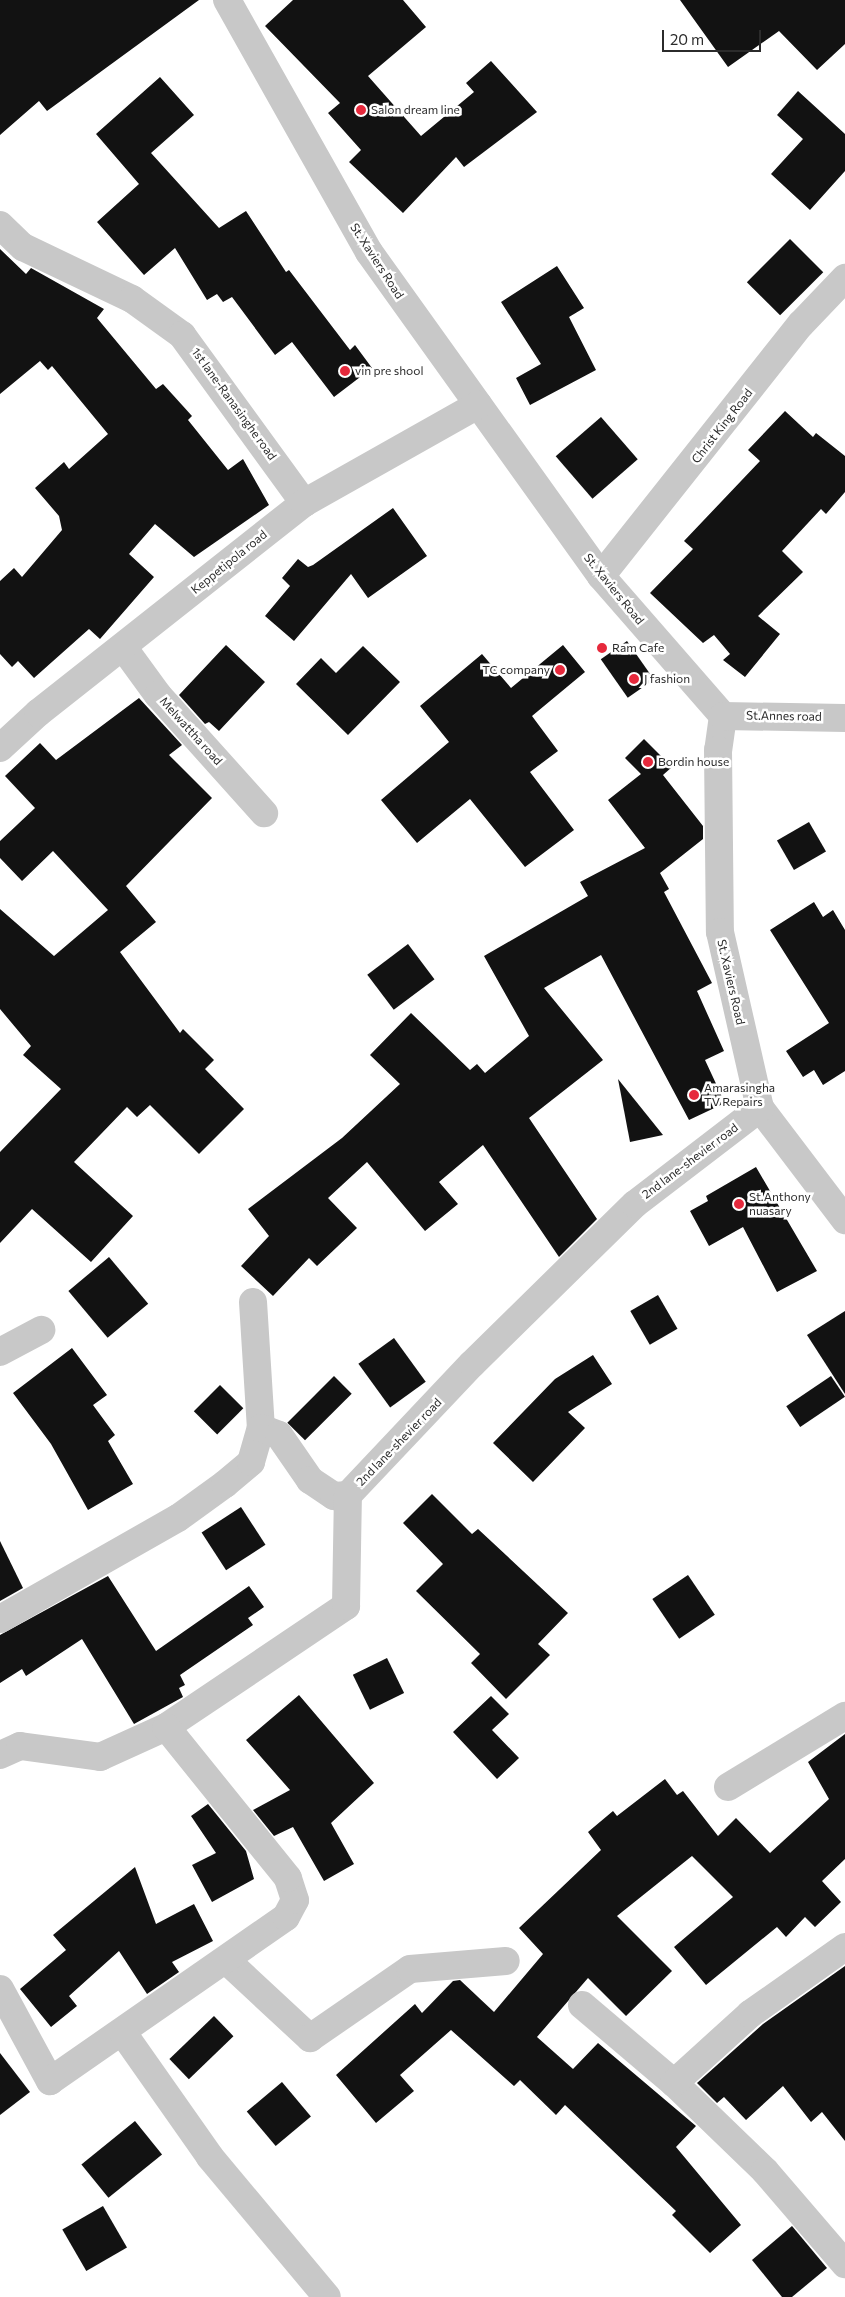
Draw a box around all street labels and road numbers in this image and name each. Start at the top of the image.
street label: St. Xaviers Road [347,221,407,301]
street label: 1st lane-Ranasinghe road [188,345,280,463]
street label: Christ King Road [688,386,756,466]
street label: Keppetipola road [188,527,270,597]
street label: St. Xaviers Road [581,551,647,627]
street label: Melwattha road [157,694,225,768]
street label: St.Annes road [746,708,822,724]
street label: St. Xaviers Road [714,938,748,1026]
street label: 2nd lane-shevier road [639,1120,741,1202]
street label: 2nd lane-shevier road [353,1395,445,1489]

